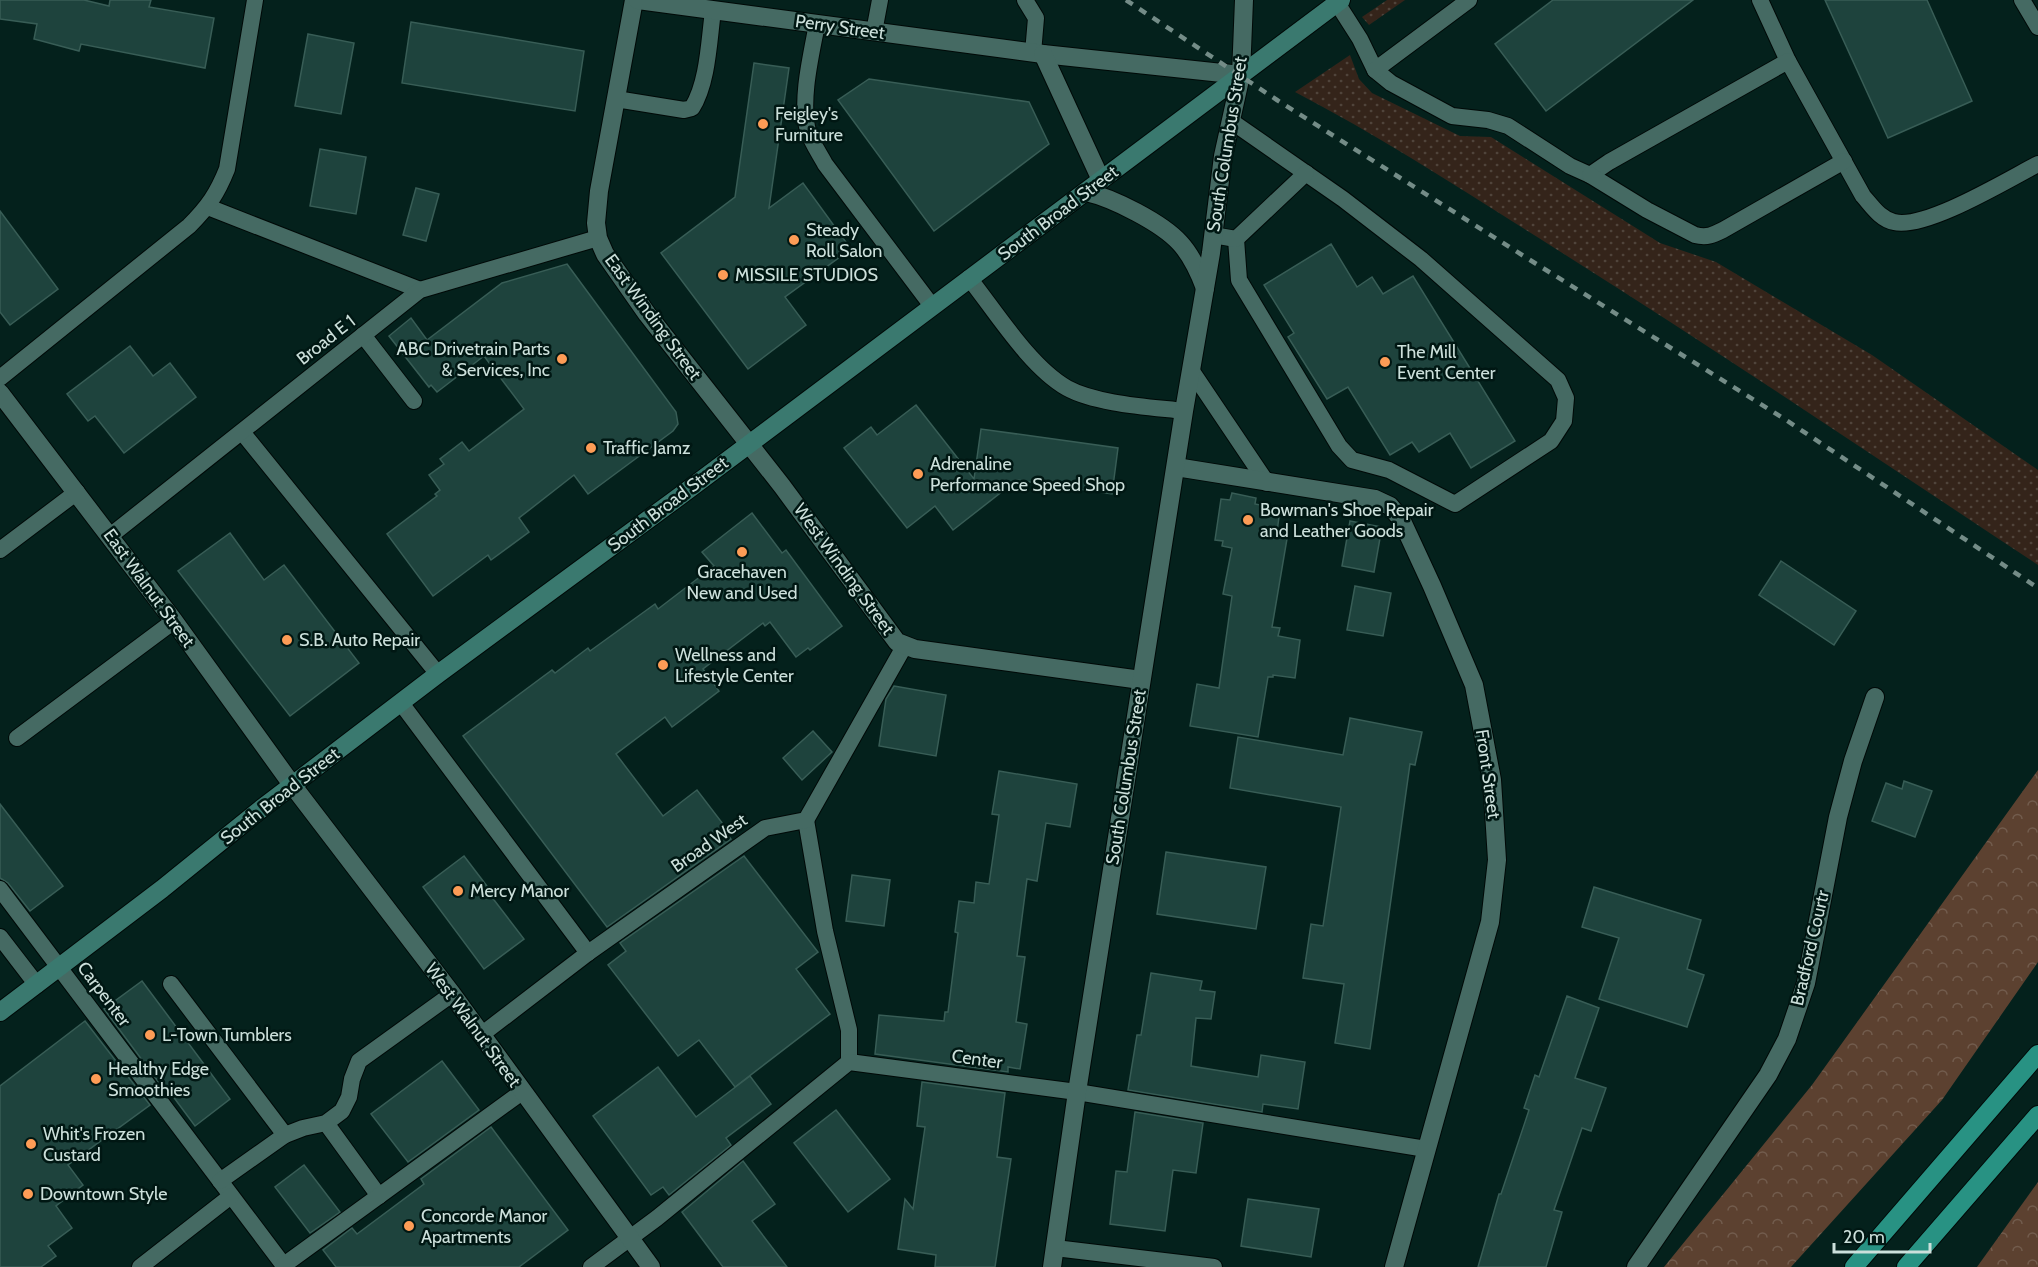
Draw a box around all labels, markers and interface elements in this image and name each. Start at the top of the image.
street label: Perry Street [794,10,886,44]
street label: South Columbus Street [1202,55,1252,233]
place label: Feigley's Furniture [775,103,843,146]
marker: Feigley's Furniture [756,117,770,131]
street label: South Broad Street [994,161,1122,265]
place label: Steady Roll Salon [806,219,882,262]
marker: Steady Roll Salon [787,233,801,247]
street label: East Winding Street [600,250,706,384]
place label: MISSILE STUDIOS [735,264,878,286]
marker: MISSILE STUDIOS [716,268,730,282]
street label: Broad E 1 [292,310,360,370]
place label: ABC Drivetrain Parts & Services, Inc [397,338,550,381]
place label: The Mill Event Center [1397,341,1496,384]
marker: ABC Drivetrain Parts & Services, Inc [555,352,569,366]
marker: The Mill Event Center [1378,355,1392,369]
place label: Traffic Jamz [603,437,691,459]
marker: Traffic Jamz [584,441,598,455]
street label: South Broad Street [604,452,732,556]
place label: Adrenaline Performance Speed Shop [930,453,1125,496]
marker: Adrenaline Performance Speed Shop [911,467,925,481]
street label: West Winding Street [789,499,899,639]
place label: Bowman's Shoe Repair and Leather Goods [1260,499,1434,542]
marker: Bowman's Shoe Repair and Leather Goods [1241,513,1255,527]
street label: East Walnut Street [99,524,199,652]
marker: Gracehaven New and Used [735,545,749,559]
place label: Gracehaven New and Used [687,561,797,604]
place label: S.B. Auto Repair [299,629,420,651]
marker: S.B. Auto Repair [280,633,294,647]
place label: Wellness and Lifestyle Center [675,644,794,687]
marker: Wellness and Lifestyle Center [656,658,670,672]
street label: South Columbus Street [1101,688,1151,866]
street label: Front Street [1471,728,1505,820]
street label: South Broad Street [216,743,344,849]
street label: Broad West [667,809,751,877]
place label: Mercy Manor [470,880,569,902]
marker: Mercy Manor [451,884,465,898]
street label: Bradford Courtr [1786,888,1834,1008]
street label: Carpenter [73,957,136,1031]
street label: West Walnut Street [421,959,525,1091]
place label: L-Town Tumblers [162,1024,292,1046]
marker: L-Town Tumblers [143,1028,157,1042]
street label: Center [950,1045,1004,1073]
place label: Healthy Edge Smoothies [108,1058,209,1101]
marker: Healthy Edge Smoothies [89,1072,103,1086]
place label: Whit's Frozen Custard [43,1123,145,1166]
marker: Whit's Frozen Custard [24,1137,38,1151]
place label: Downtown Style [40,1183,168,1205]
marker: Downtown Style [21,1187,35,1201]
place label: Concorde Manor Apartments [421,1205,548,1248]
scale bar [1834,1216,1930,1254]
marker: Concorde Manor Apartments [402,1219,416,1233]
text: 20 m [1843,1226,1885,1248]

